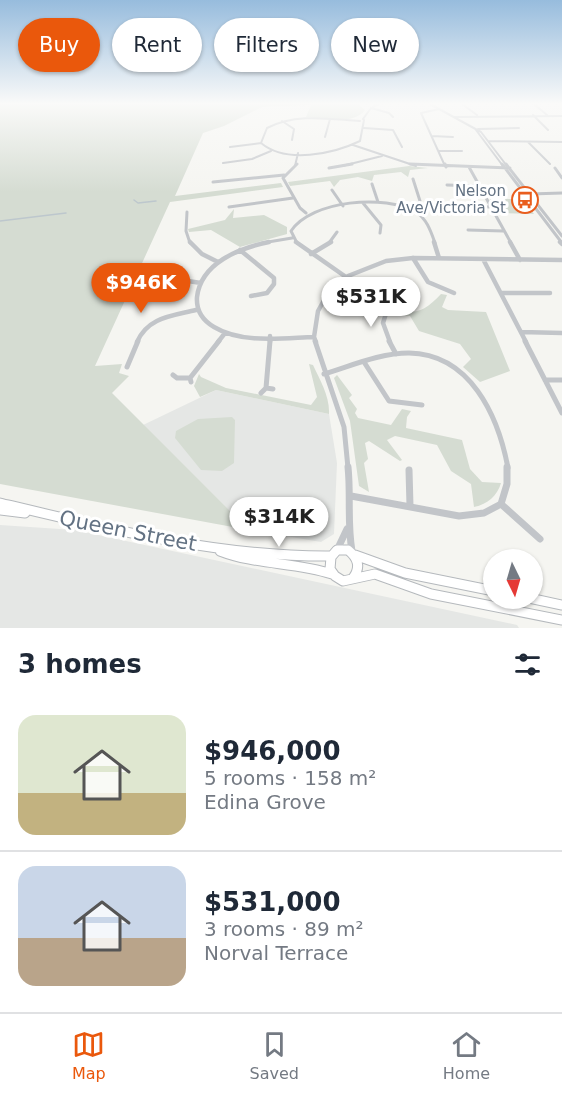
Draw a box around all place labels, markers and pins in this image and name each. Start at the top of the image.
place label: Nelson Ave/Victoria St [396,182,506,217]
bus stop icon: Nelson Ave/Victoria St [510,185,540,215]
pin: $946K [99,263,183,314]
pin: $531K [329,277,413,328]
pin: $314K [237,497,321,548]

